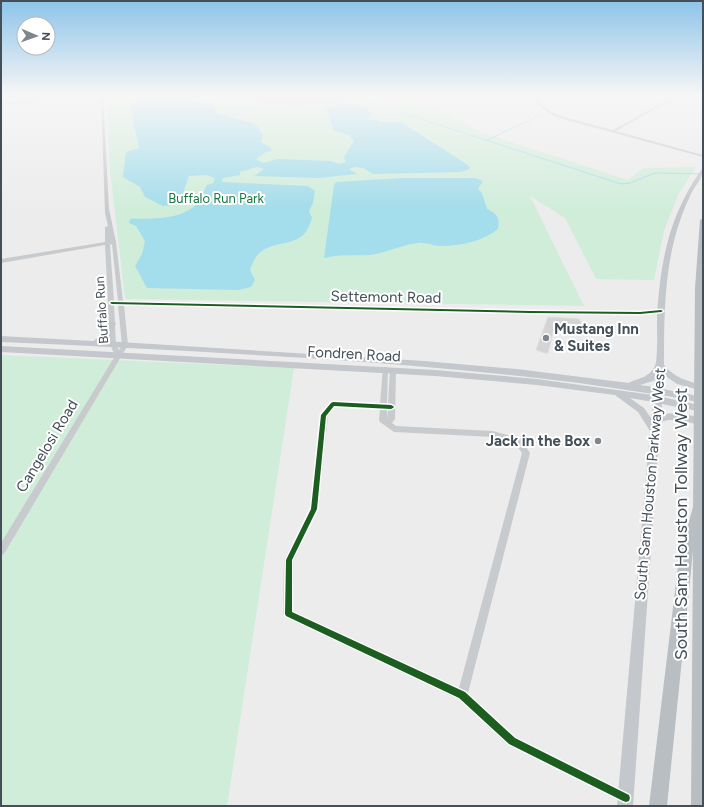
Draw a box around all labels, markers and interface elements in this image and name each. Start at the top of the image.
north arrow [16,16,56,56]
text: N [39,32,52,41]
park label: Buffalo Run Park [168,191,264,206]
street label: Buffalo Run [92,276,111,344]
street label: Settemont Road [331,287,441,307]
place label: Mustang Inn & Suites [554,320,639,355]
marker: Mustang Inn & Suites [541,333,551,343]
street label: Fondren Road [307,343,401,365]
street label: South Sam Houston Parkway West [631,367,669,601]
street label: South Sam Houston Tollway West [670,388,692,660]
street label: Cangelosi Road [12,397,82,495]
place label: Jack in the Box [486,432,590,450]
marker: Jack in the Box [593,436,603,446]

